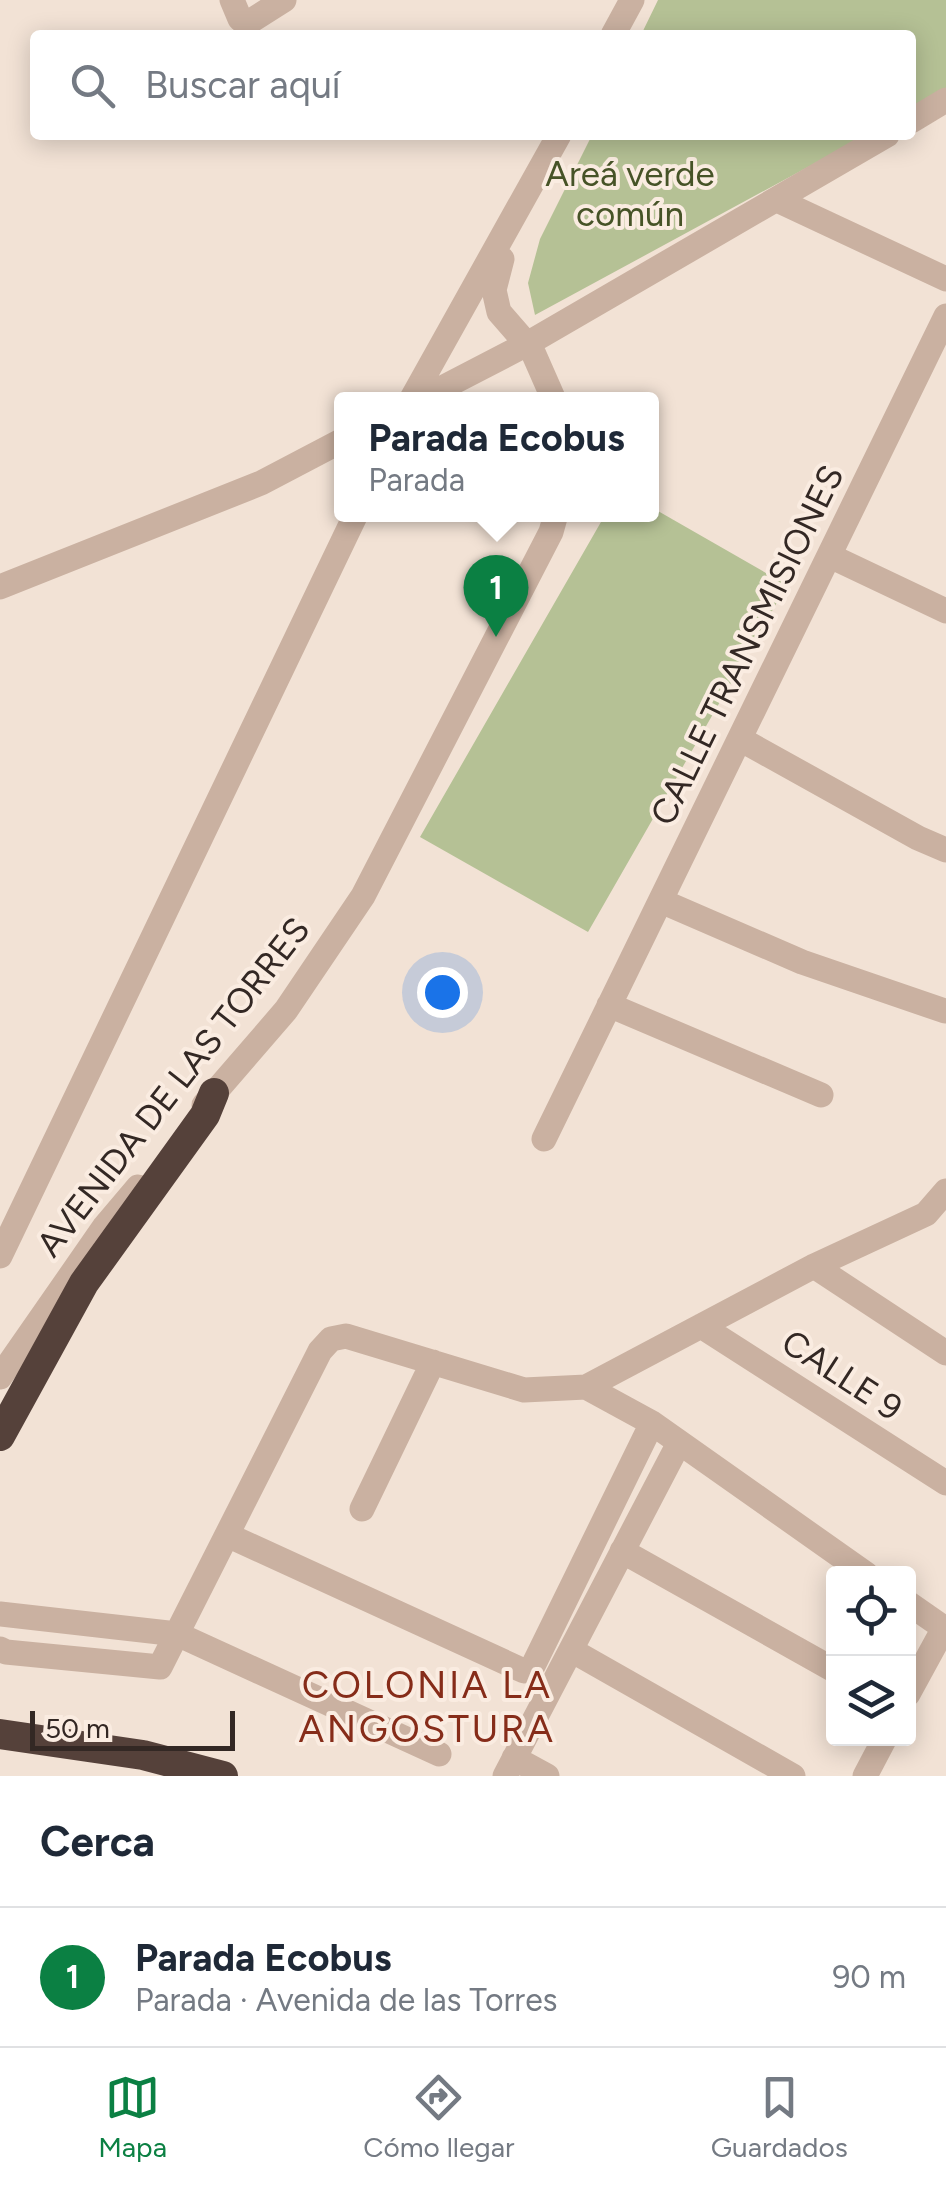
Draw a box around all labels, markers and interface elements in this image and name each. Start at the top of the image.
search box [30,30,916,140]
icon: search [65,58,120,113]
text: Buscar aquí [145,62,341,108]
park label: Areá verde común [545,153,715,235]
popup [334,392,659,522]
text: Parada Ecobus [368,415,625,461]
street label: CALLE TRANSMISIONES [642,458,852,832]
text: Parada [368,461,465,499]
pin: 1 [464,554,528,637]
street label: AVENIDA DE LAS TORRES [28,909,318,1265]
your location [417,967,468,1018]
street label: CALLE 9 [774,1321,910,1429]
map controls [826,1566,916,1746]
button: locate [826,1566,916,1656]
button: layers [826,1656,916,1746]
district label: COLONIA LA ANGOSTURA [299,1662,555,1752]
scale bar [30,1706,235,1750]
text: 50 m [45,1711,110,1745]
text: Cerca [40,1816,155,1867]
text: Parada Ecobus [135,1935,392,1981]
text: 1 [66,1958,79,1996]
text: 90 m [832,1958,906,1996]
text: Parada · Avenida de las Torres [135,1981,558,2019]
tab: Mapa [98,2070,167,2164]
tab: Cómo llegar [363,2070,514,2164]
tab: Guardados [711,2070,848,2164]

